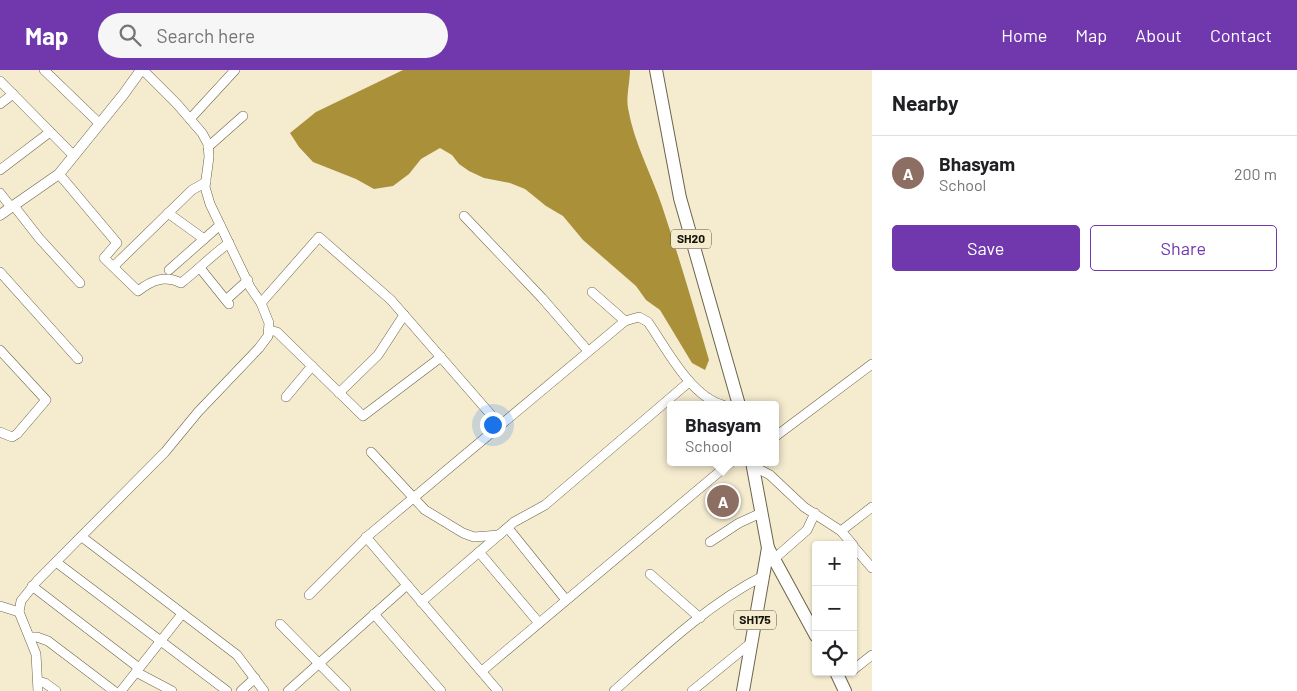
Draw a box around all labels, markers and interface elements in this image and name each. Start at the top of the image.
search box [98,13,448,58]
text: Map [25,21,68,50]
icon: search [116,21,144,49]
text: Search here [156,24,255,47]
text: Home [1001,24,1047,46]
text: Map [1075,24,1107,46]
text: About [1135,24,1182,46]
text: Contact [1210,24,1272,46]
text: Nearby [892,90,958,115]
text: Bhasyam [939,152,1015,175]
text: A [903,164,913,183]
text: 200 m [1234,164,1277,183]
text: School [939,175,986,194]
button: Save [892,225,1080,271]
button: Share [1090,225,1277,271]
road number: SH20 [671,230,711,248]
popup [667,401,779,466]
your location [480,412,506,438]
text: Bhasyam [685,413,761,436]
text: School [685,436,732,455]
pin: A [707,482,739,520]
map controls [812,541,857,676]
button: + [812,541,857,586]
button: − [812,586,857,631]
road number: SH175 [734,610,776,630]
button: locate [812,631,857,676]

